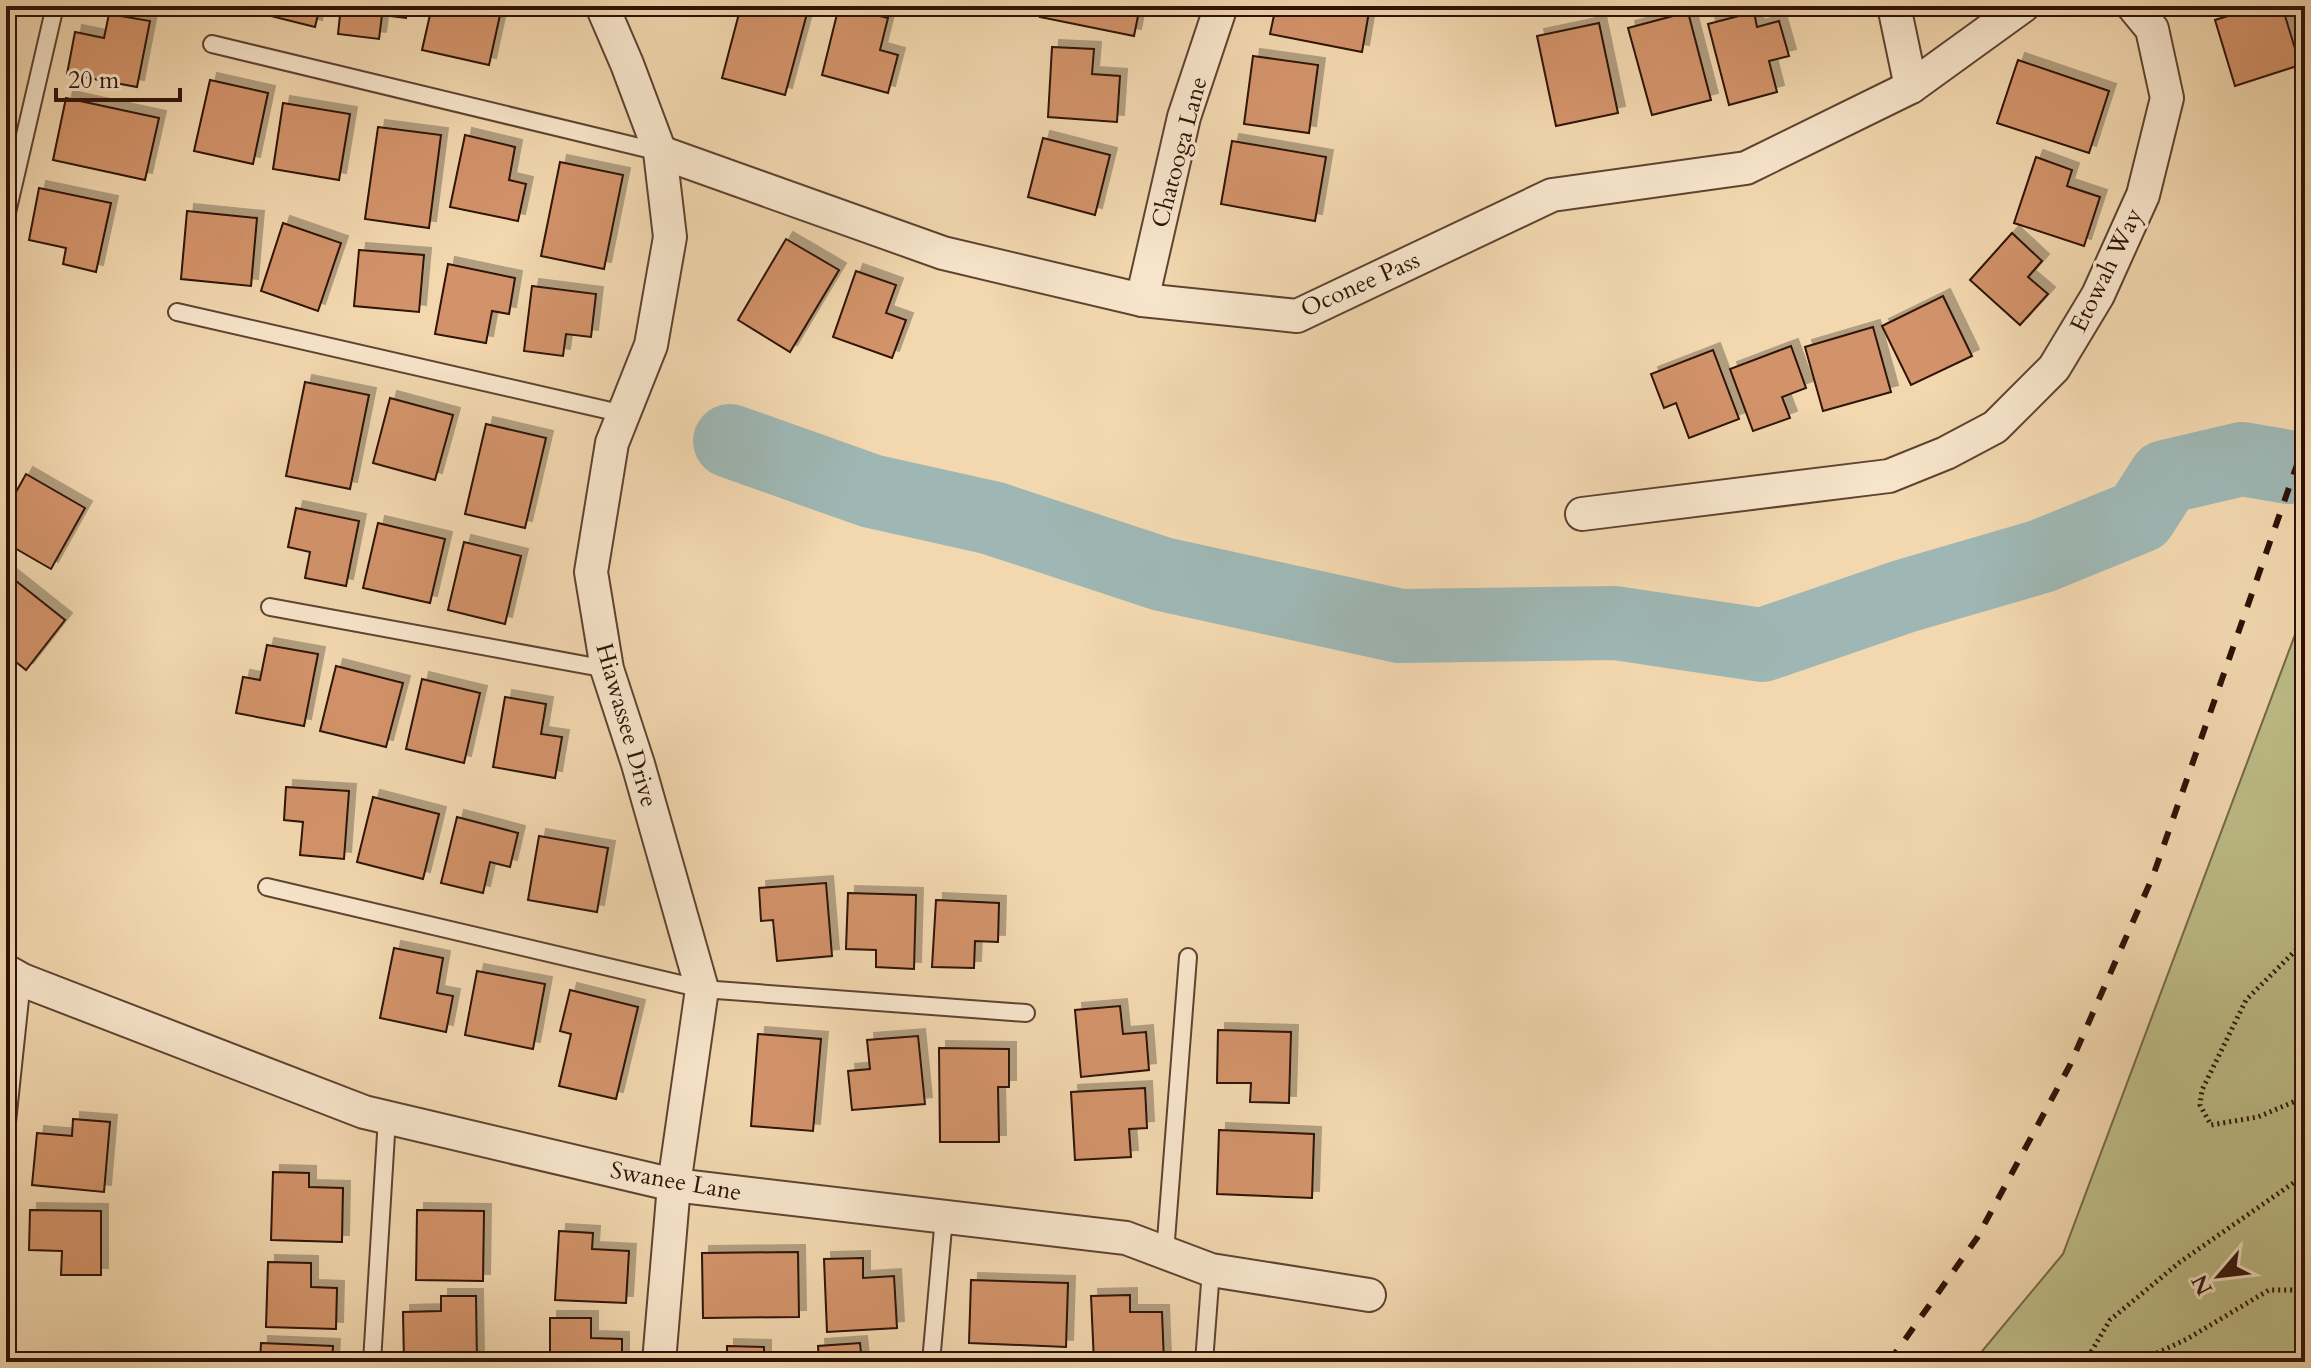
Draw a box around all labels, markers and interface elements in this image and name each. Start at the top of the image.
scale bar [56,52,180,102]
text: 20 m [68,64,120,97]
street label: Chatooga Lane [1143,73,1215,231]
street label: Etowah Way [2062,202,2151,338]
street label: Oconee Pass [1295,244,1425,325]
street label: Hiawassee Drive [587,639,666,811]
street label: Swanee Lane [608,1154,744,1209]
north arrow [2179,1236,2259,1316]
text: N [2184,1269,2220,1300]

